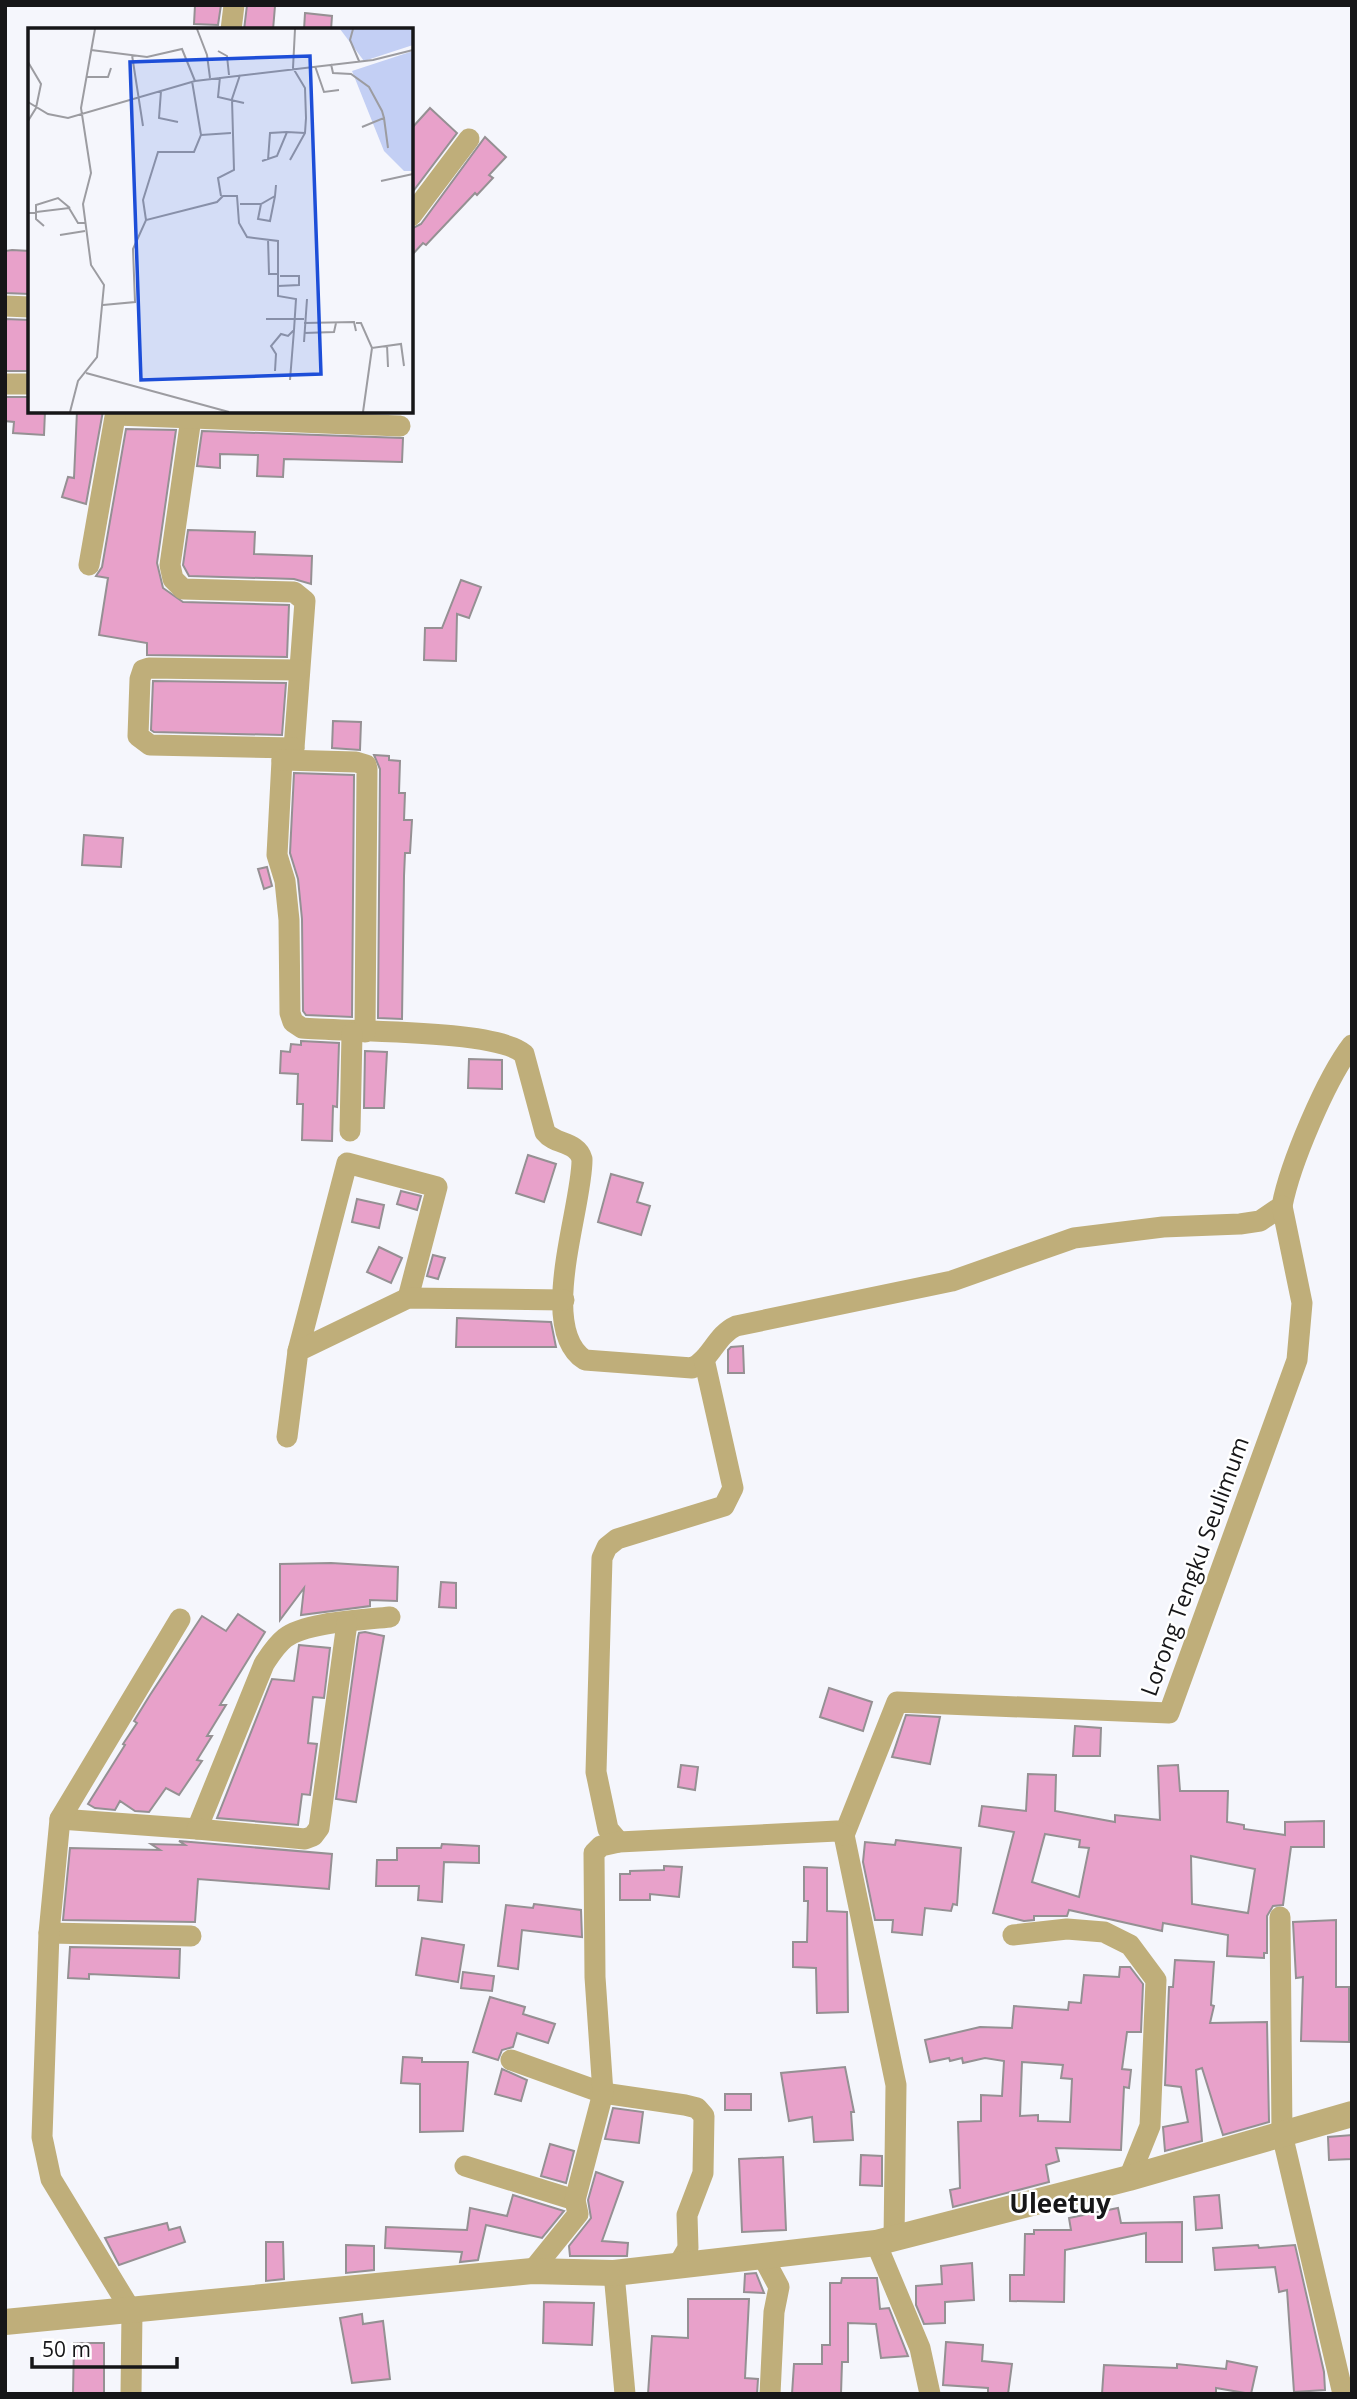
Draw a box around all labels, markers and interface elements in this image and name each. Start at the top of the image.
inset map [28,28,413,413]
street label: Lorong Tengku Seulimum [1132,1432,1256,1700]
district label: Uleetuy [1009,2185,1111,2221]
scale bar [32,2326,177,2370]
text: 50 m [42,2335,91,2363]

